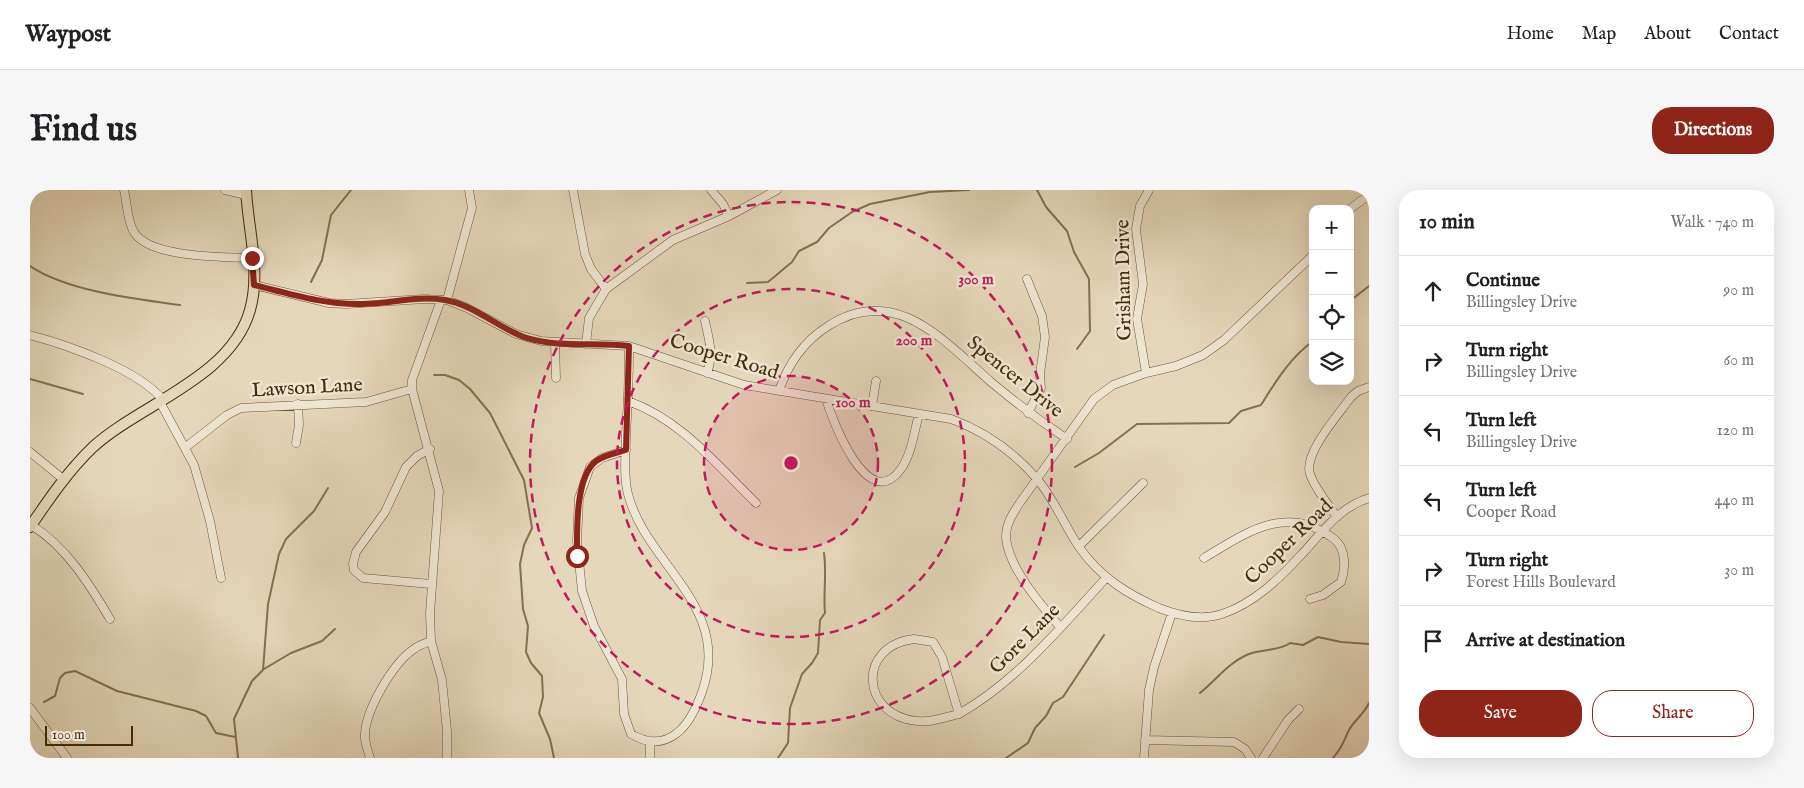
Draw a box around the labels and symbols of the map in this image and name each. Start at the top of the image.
street label: Grisham Drive [1110,219,1138,341]
route end [241,247,264,270]
text: 300 m [958,270,994,289]
street label: Cooper Road [666,329,782,386]
street label: Spencer Drive [962,330,1068,424]
text: 200 m [896,331,933,350]
street label: Lawson Lane [251,373,363,403]
text: 100 m [835,393,871,412]
centre of rings [782,454,800,472]
street label: Cooper Road [1240,494,1338,590]
route start [566,545,589,568]
street label: Gore Lane [984,598,1066,680]
scale bar [45,723,132,746]

